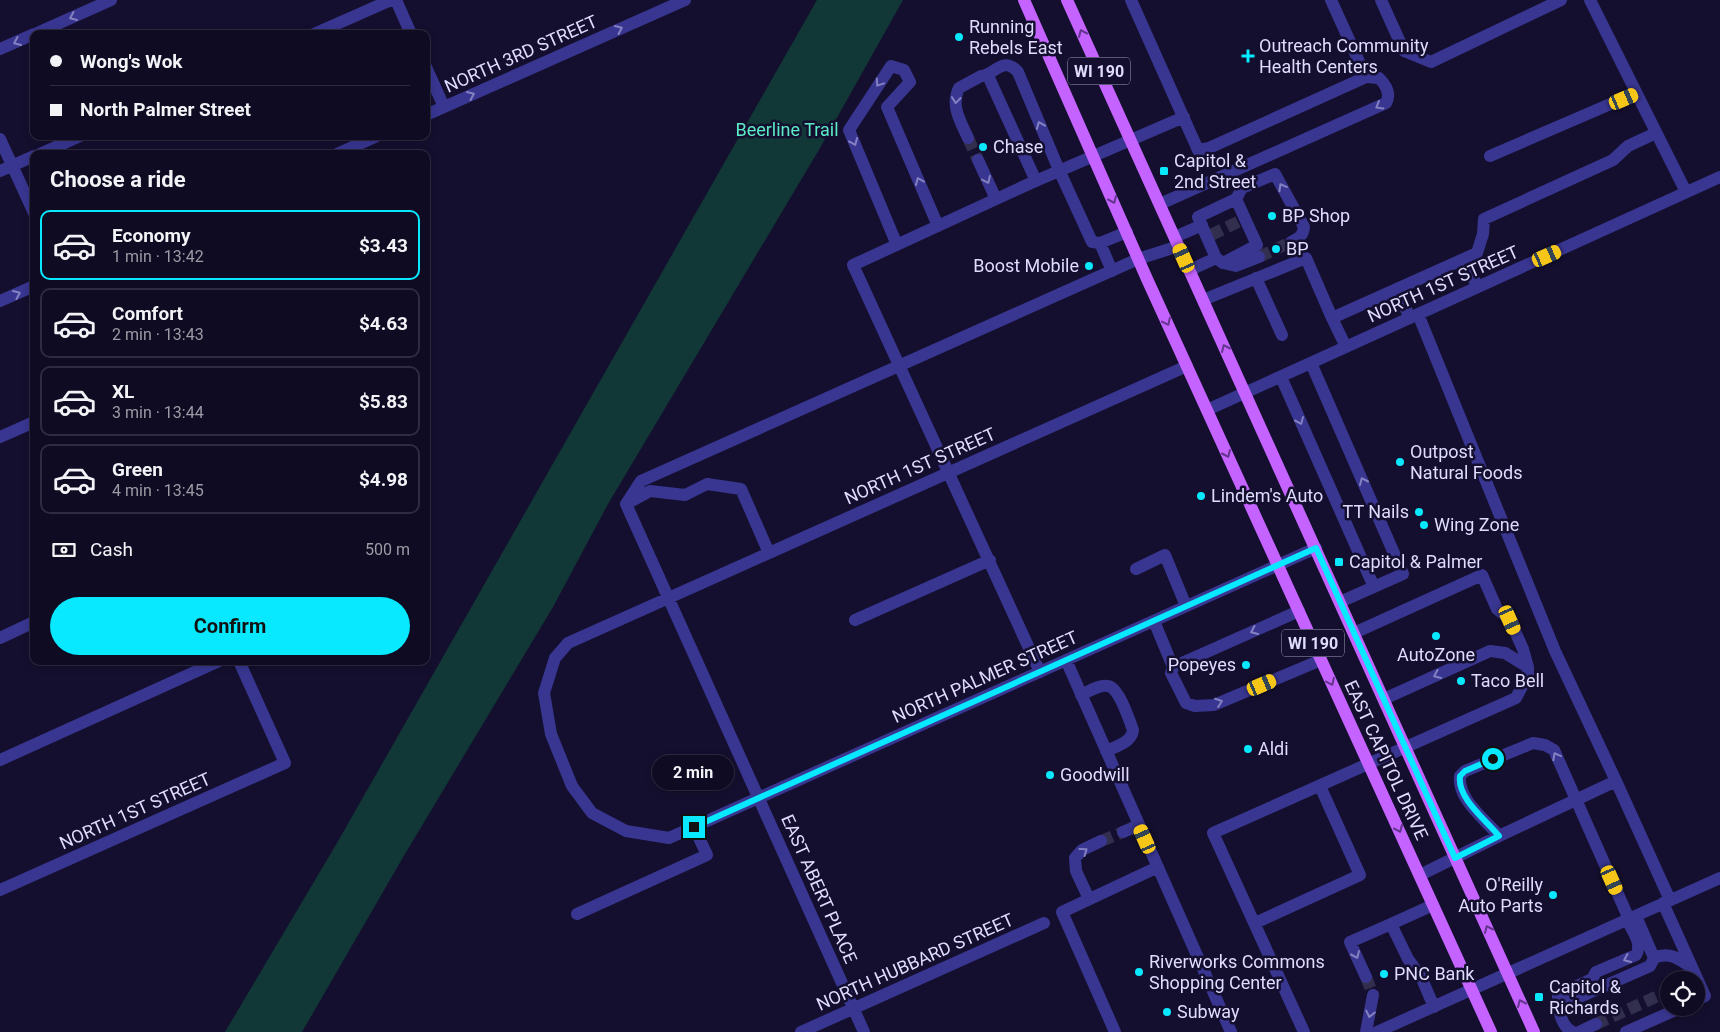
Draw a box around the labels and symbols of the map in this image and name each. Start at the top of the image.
one-way arrow [69,10,78,21]
street label: NORTH 3RD STREET [441,10,601,97]
place label: Running Rebels East [969,16,1063,58]
one-way arrow [614,25,623,36]
one-way arrow [1078,29,1088,38]
marker: Running Rebels East [953,31,965,43]
one-way arrow [13,35,22,46]
place label: Outreach Community Health Centers [1259,35,1429,77]
marker: Outreach Community Health Centers [1241,49,1255,63]
road number: WI 190 [1068,58,1130,84]
one-way arrow [876,78,886,87]
car [1607,86,1640,112]
one-way arrow [466,91,475,102]
one-way arrow [951,96,962,104]
one-way arrow [1376,99,1385,109]
park label: Beerline Trail [735,119,839,140]
one-way arrow [1036,121,1046,130]
place label: Chase [993,136,1043,157]
one-way arrow [847,137,858,146]
marker: Chase [977,141,989,153]
place label: Capitol & 2nd Street [1174,150,1256,192]
marker: Capitol & 2nd Street [1158,165,1170,177]
one-way arrow [981,174,991,183]
one-way arrow [914,177,925,186]
one-way arrow [1278,183,1288,192]
one-way arrow [1106,195,1117,204]
place label: BP Shop [1282,205,1350,226]
marker: BP Shop [1266,210,1278,222]
place label: BP [1286,238,1309,259]
car [1171,241,1196,275]
street label: NORTH 1ST STREET [1364,241,1522,326]
marker: BP [1270,243,1282,255]
car [1530,243,1563,269]
place label: Boost Mobile [973,255,1079,276]
marker: Boost Mobile [1083,260,1095,272]
one-way arrow [12,289,21,300]
one-way arrow [1161,317,1171,326]
one-way arrow [1221,344,1232,353]
one-way arrow [1294,416,1305,425]
street label: NORTH 1ST STREET [841,423,999,508]
place label: Outpost Natural Foods [1410,441,1523,483]
one-way arrow [1221,449,1232,458]
marker: Outpost Natural Foods [1394,456,1406,468]
one-way arrow [1358,477,1369,486]
place label: Lindem's Auto [1211,485,1323,506]
marker: Lindem's Auto [1195,490,1207,502]
place label: TT Nails [1343,501,1409,522]
marker: TT Nails [1413,506,1425,518]
place label: Wing Zone [1434,514,1519,535]
marker: Wing Zone [1418,519,1430,531]
place label: Capitol & Palmer [1349,551,1482,572]
marker: Capitol & Palmer [1333,556,1345,568]
car [1497,603,1522,637]
one-way arrow [1250,624,1259,635]
street label: NORTH PALMER STREET [889,626,1081,727]
road number: WI 190 [1282,630,1344,656]
marker: AutoZone [1430,630,1442,642]
place label: AutoZone [1397,644,1475,665]
place label: Popeyes [1168,654,1236,675]
marker: Popeyes [1240,659,1252,671]
one-way arrow [1433,668,1442,679]
place label: Taco Bell [1471,670,1544,691]
car [1245,672,1278,698]
marker: Taco Bell [1455,675,1467,687]
one-way arrow [1325,677,1336,686]
street label: EAST CAPITOL DRIVE [1340,677,1433,843]
one-way arrow [1215,698,1223,708]
place label: Aldi [1258,738,1289,759]
marker: Aldi [1242,743,1254,755]
route start [1482,748,1504,770]
one-way arrow [1552,752,1562,761]
callout: 2 min [653,754,735,790]
place label: Goodwill [1060,764,1130,785]
street label: NORTH 1ST STREET [56,768,214,853]
marker: Goodwill [1044,769,1056,781]
street label: EAST ABERT PLACE [777,811,862,967]
route end [683,816,705,838]
car [1132,822,1157,856]
one-way arrow [1392,824,1403,833]
one-way arrow [1078,848,1088,857]
car [1599,863,1624,897]
place label: O'Reilly Auto Parts [1458,874,1543,916]
marker: O'Reilly Auto Parts [1547,889,1559,901]
street label: NORTH HUBBARD STREET [813,908,1017,1015]
one-way arrow [1483,925,1494,934]
one-way arrow [1350,950,1361,959]
place label: Riverworks Commons Shopping Center [1149,951,1325,993]
one-way arrow [1623,952,1632,963]
place label: PNC Bank [1394,963,1475,984]
marker: Riverworks Commons Shopping Center [1133,966,1145,978]
marker: PNC Bank [1378,968,1390,980]
place label: Capitol & Richards [1549,976,1622,1018]
marker: Capitol & Richards [1533,991,1545,1003]
one-way arrow [1516,999,1527,1008]
place label: Subway [1177,1001,1240,1022]
marker: Subway [1161,1006,1173,1018]
one-way arrow [1365,1009,1375,1018]

